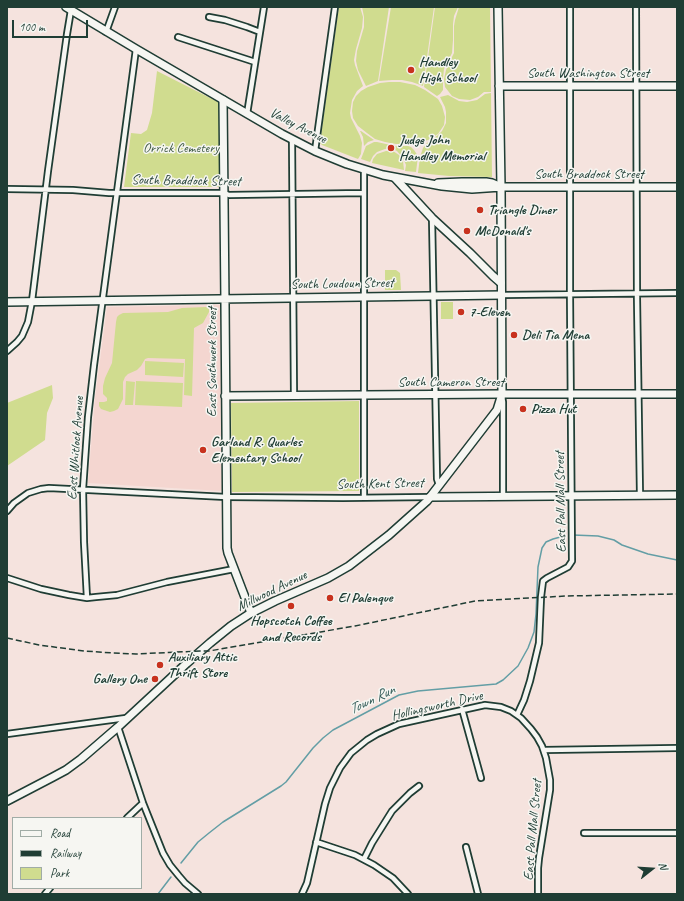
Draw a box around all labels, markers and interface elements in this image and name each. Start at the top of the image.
scale bar [14,12,90,38]
text: 100 m [19,19,45,35]
place label: Handley High School [419,54,476,86]
marker: Handley High School [406,65,416,75]
street label: South Washington Street [527,65,649,81]
street label: Valley Avenue [267,104,329,148]
place label: Judge John Handley Memorial [399,132,485,164]
park label: Orrick Cemetery [143,140,219,156]
marker: Judge John Handley Memorial [386,143,396,153]
street label: South Braddock Street [534,166,644,182]
street label: South Braddock Street [131,172,241,190]
place label: Triangle Diner [488,202,556,218]
marker: Triangle Diner [475,205,485,215]
place label: McDonald's [475,223,530,239]
marker: McDonald's [462,226,472,236]
street label: South Loudoun Street [290,275,394,293]
place label: 7-Eleven [469,304,510,320]
street label: East Southwerk Street [204,307,220,417]
marker: 7-Eleven [456,307,466,317]
place label: Deli Tia Mena [522,327,589,343]
marker: Deli Tia Mena [509,330,519,340]
street label: South Cameron Street [398,374,504,390]
street label: East Whitlock Avenue [64,396,88,500]
place label: Pizza Hut [531,401,576,417]
marker: Pizza Hut [518,404,528,414]
place label: Garland R. Quarles Elementary School [211,434,302,466]
marker: Garland R. Quarles Elementary School [198,445,208,455]
street label: East Pall Mall Street [552,451,570,553]
street label: South Kent Street [336,475,424,493]
street label: Millwood Avenue [234,567,310,615]
place label: El Palenque [338,590,392,606]
marker: El Palenque [325,593,335,603]
marker: Hopscotch Coffee and Records [286,601,296,611]
place label: Hopscotch Coffee and Records [250,613,332,646]
place label: Auxiliary Attic Thrift Store [168,649,237,682]
marker: Auxiliary Attic Thrift Store [155,660,165,670]
place label: Gallery One [93,671,147,687]
marker: Gallery One [150,674,160,684]
water label: Town Run [346,681,398,719]
street label: Hollingsworth Drive [390,687,484,725]
street label: East Pall Mall Street [520,779,546,881]
legend [12,817,142,889]
text: Road [50,825,70,841]
text: Railway [50,845,81,861]
north arrow [632,849,672,889]
text: N [656,860,671,871]
text: Park [50,865,69,881]

